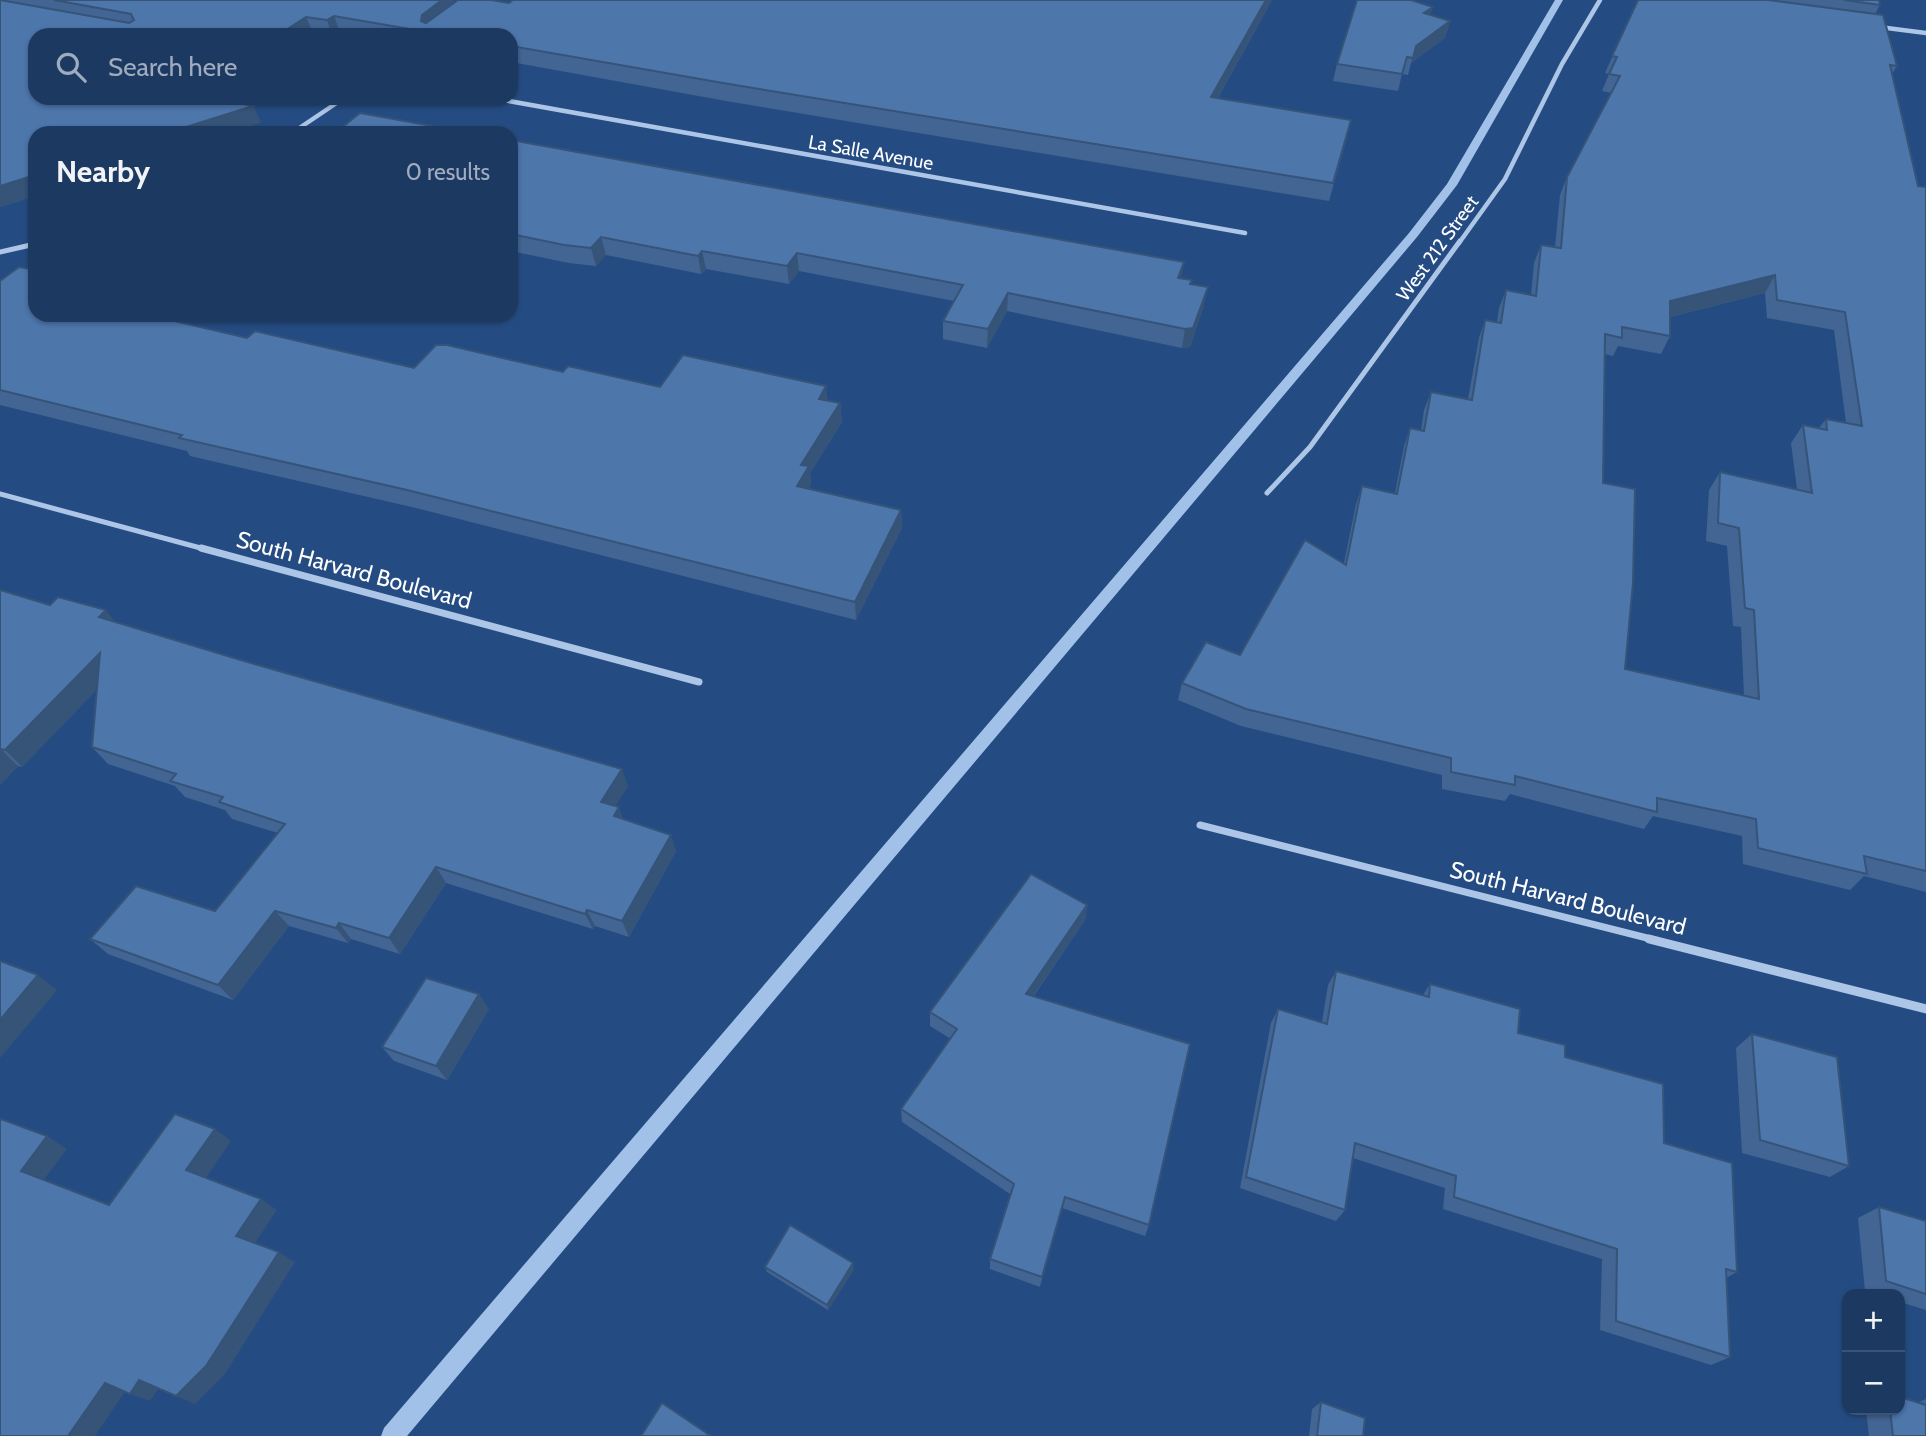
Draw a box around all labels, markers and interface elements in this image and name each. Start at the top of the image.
search box [28,28,518,105]
icon: search [52,48,90,86]
text: Search here [108,51,237,83]
street label: La Salle Avenue [807,130,935,175]
text: Nearby [56,153,150,190]
text: 0 results [406,158,490,186]
street label: West 212 Street [1391,191,1484,306]
street label: South Harvard Boulevard [233,525,475,615]
street label: South Harvard Boulevard [1447,855,1689,941]
map controls [1842,1289,1905,1415]
button: + [1842,1289,1905,1352]
button: − [1842,1352,1905,1415]

